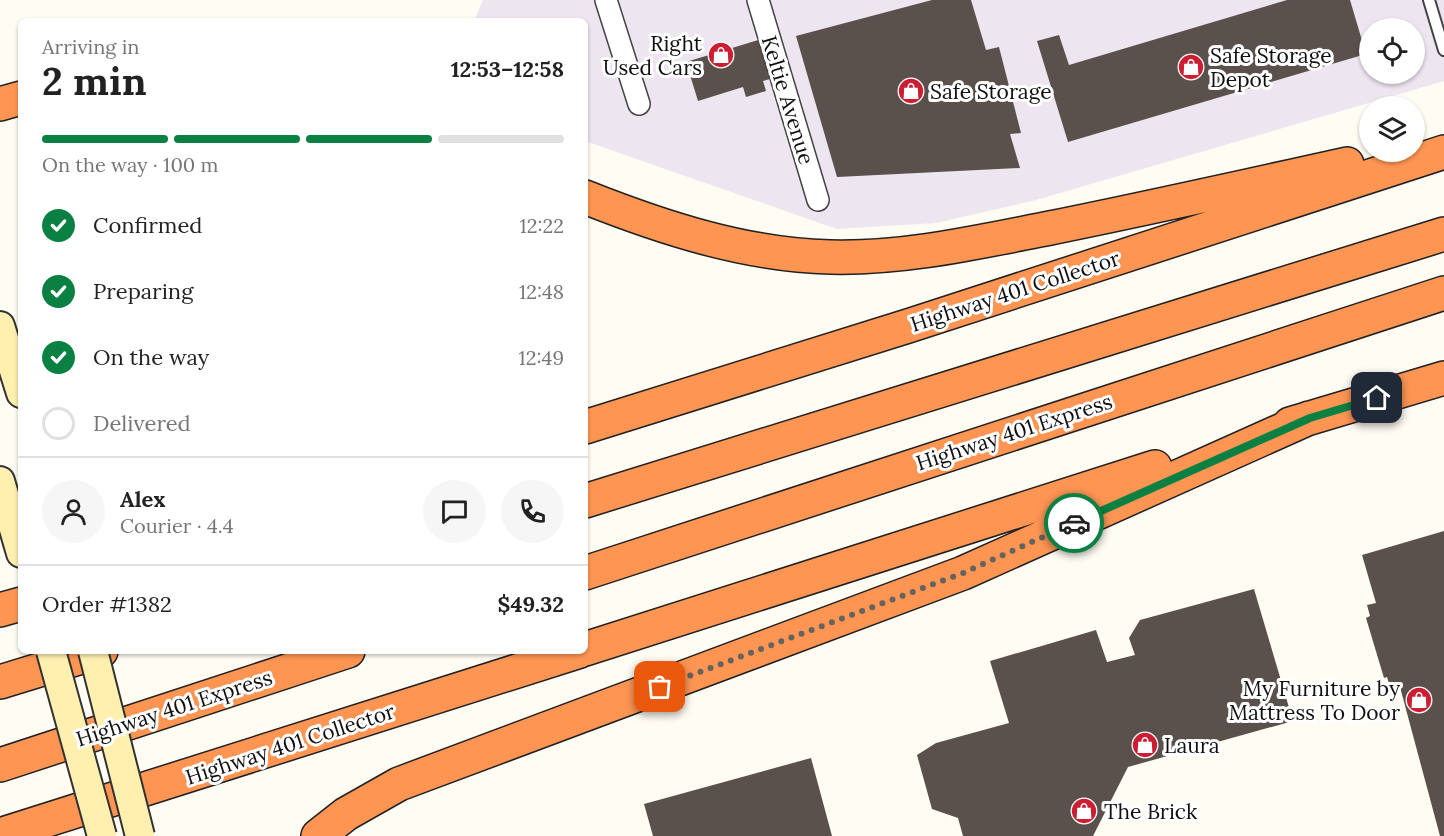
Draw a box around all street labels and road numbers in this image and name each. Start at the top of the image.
street label: Keltie Avenue [756,32,820,168]
street label: Highway 401 Collector [907,244,1123,338]
street label: Highway 401 Express [913,388,1115,476]
street label: Highway 401 Express [73,664,275,752]
street label: Highway 401 Collector [182,697,398,791]

